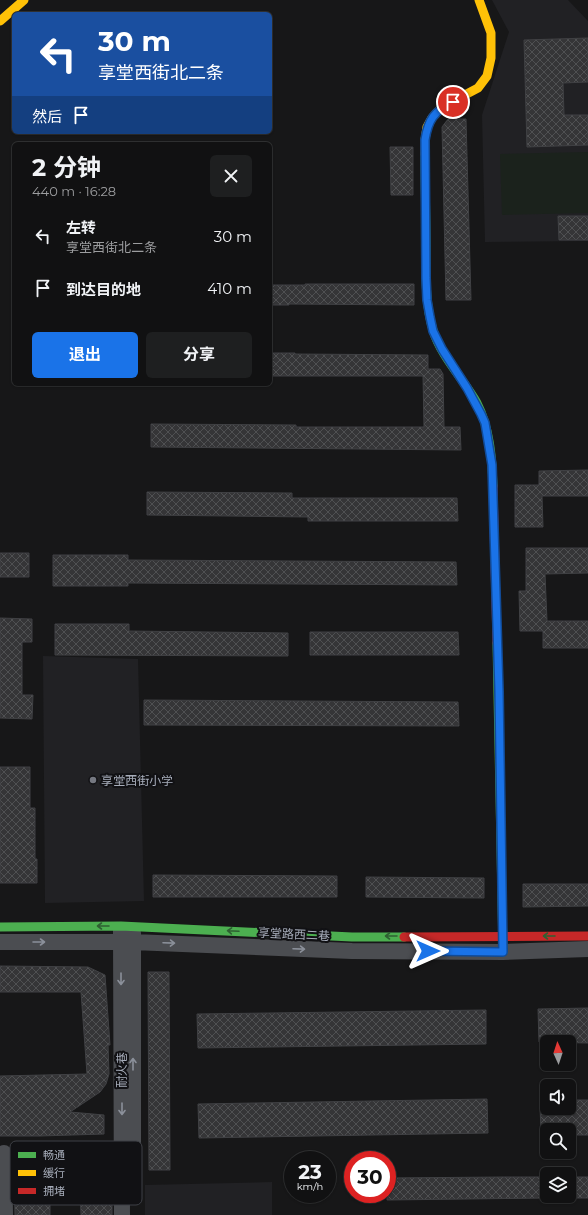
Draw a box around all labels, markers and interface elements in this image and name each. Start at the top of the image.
text: 30 m [98,24,171,58]
icon: left [32,28,84,80]
text: 享堂西街北二条 [98,62,224,84]
pin [436,85,470,119]
icon: arrive [442,91,464,113]
icon: arrive [70,104,92,126]
text: 然后 [32,107,62,126]
text: 2 分钟 [32,153,101,182]
button: close [210,155,252,197]
text: 440 m · 16:28 [32,183,116,199]
text: 左转 [66,218,96,237]
icon: left [32,225,54,247]
text: 30 m [214,227,252,246]
text: 享堂西街北二条 [66,239,157,255]
icon: arrive [32,277,54,299]
text: 410 m [207,279,252,298]
text: 到达目的地 [66,280,141,299]
button: 退出 [32,332,138,378]
button: 分享 [146,332,252,378]
place label: 享堂西街小学 [101,773,173,788]
marker: 享堂西街小学 [88,775,98,785]
one-way arrow [97,922,110,930]
street label: 享堂路西二巷 [258,925,330,943]
one-way arrow [227,927,240,935]
position arrow [407,930,449,972]
one-way arrow [543,932,556,940]
one-way arrow [385,933,398,940]
one-way arrow [32,938,45,946]
one-way arrow [162,940,175,947]
one-way arrow [292,945,305,953]
one-way arrow [117,972,125,985]
north arrow [540,1035,576,1071]
map controls [540,1035,576,1203]
street label: 耐火巷 [114,1052,129,1088]
one-way arrow [129,1058,137,1071]
button: sound [540,1079,576,1115]
one-way arrow [118,1102,126,1115]
button: search [540,1123,576,1159]
legend [10,1141,142,1205]
text: 畅通 [43,1148,65,1162]
speed limit sign: 30 [344,1151,396,1203]
text: 23 [298,1160,322,1184]
text: 缓行 [43,1166,65,1180]
button: layers [540,1167,576,1203]
text: km/h [297,1180,323,1193]
text: 拥堵 [43,1184,65,1198]

